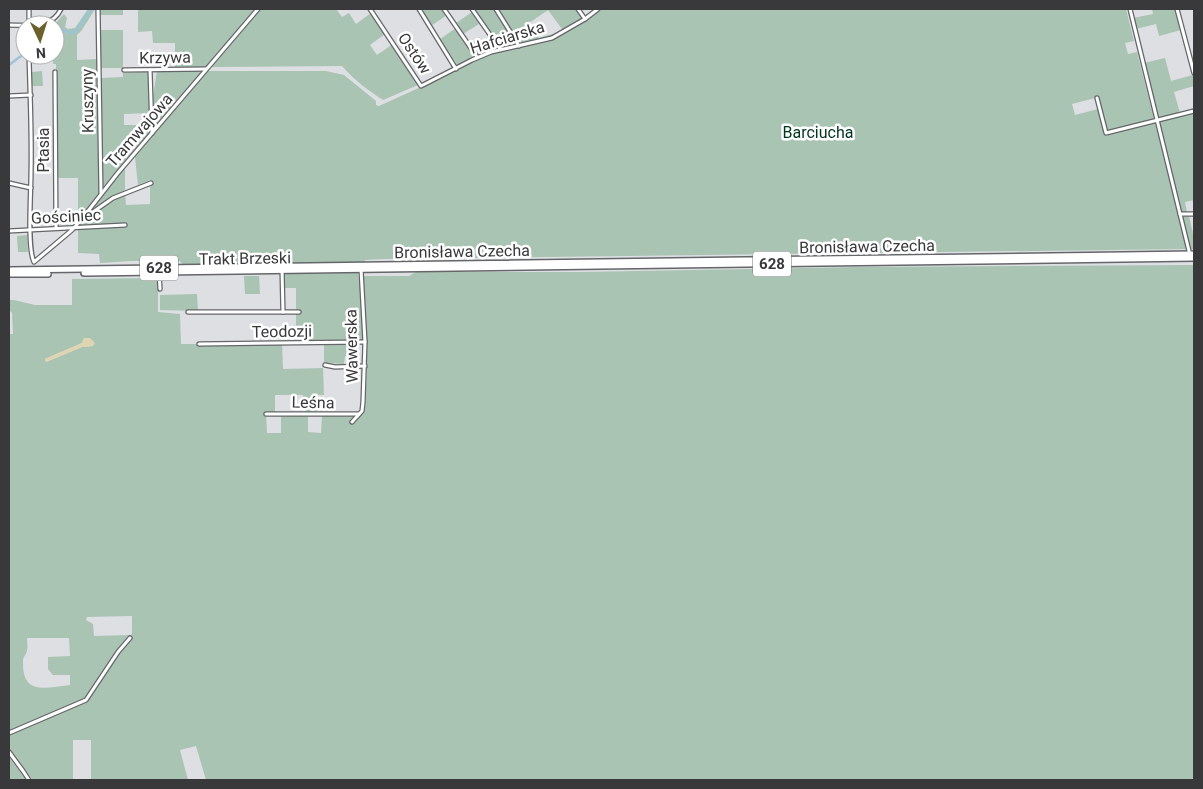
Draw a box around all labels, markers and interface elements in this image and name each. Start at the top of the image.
north arrow [15,15,65,65]
street label: Hafciarska [468,17,547,58]
street label: Ostów [394,29,435,77]
text: N [35,45,46,61]
street label: Krzywa [139,48,191,67]
street label: Kruszyny [77,68,98,133]
street label: Tramwajowa [102,90,176,171]
park label: Barciucha [783,123,853,142]
street label: Ptasia [34,128,53,173]
street label: Gościniec [31,205,102,228]
street label: Bronisława Czecha [799,236,935,257]
street label: Bronisława Czecha [394,241,530,262]
street label: Trakt Brzeski [199,248,291,269]
road number: 628 [753,252,791,276]
road number: 628 [140,256,178,280]
street label: Wawerska [341,309,362,383]
street label: Teodozji [252,321,312,342]
street label: Leśna [291,393,335,412]

